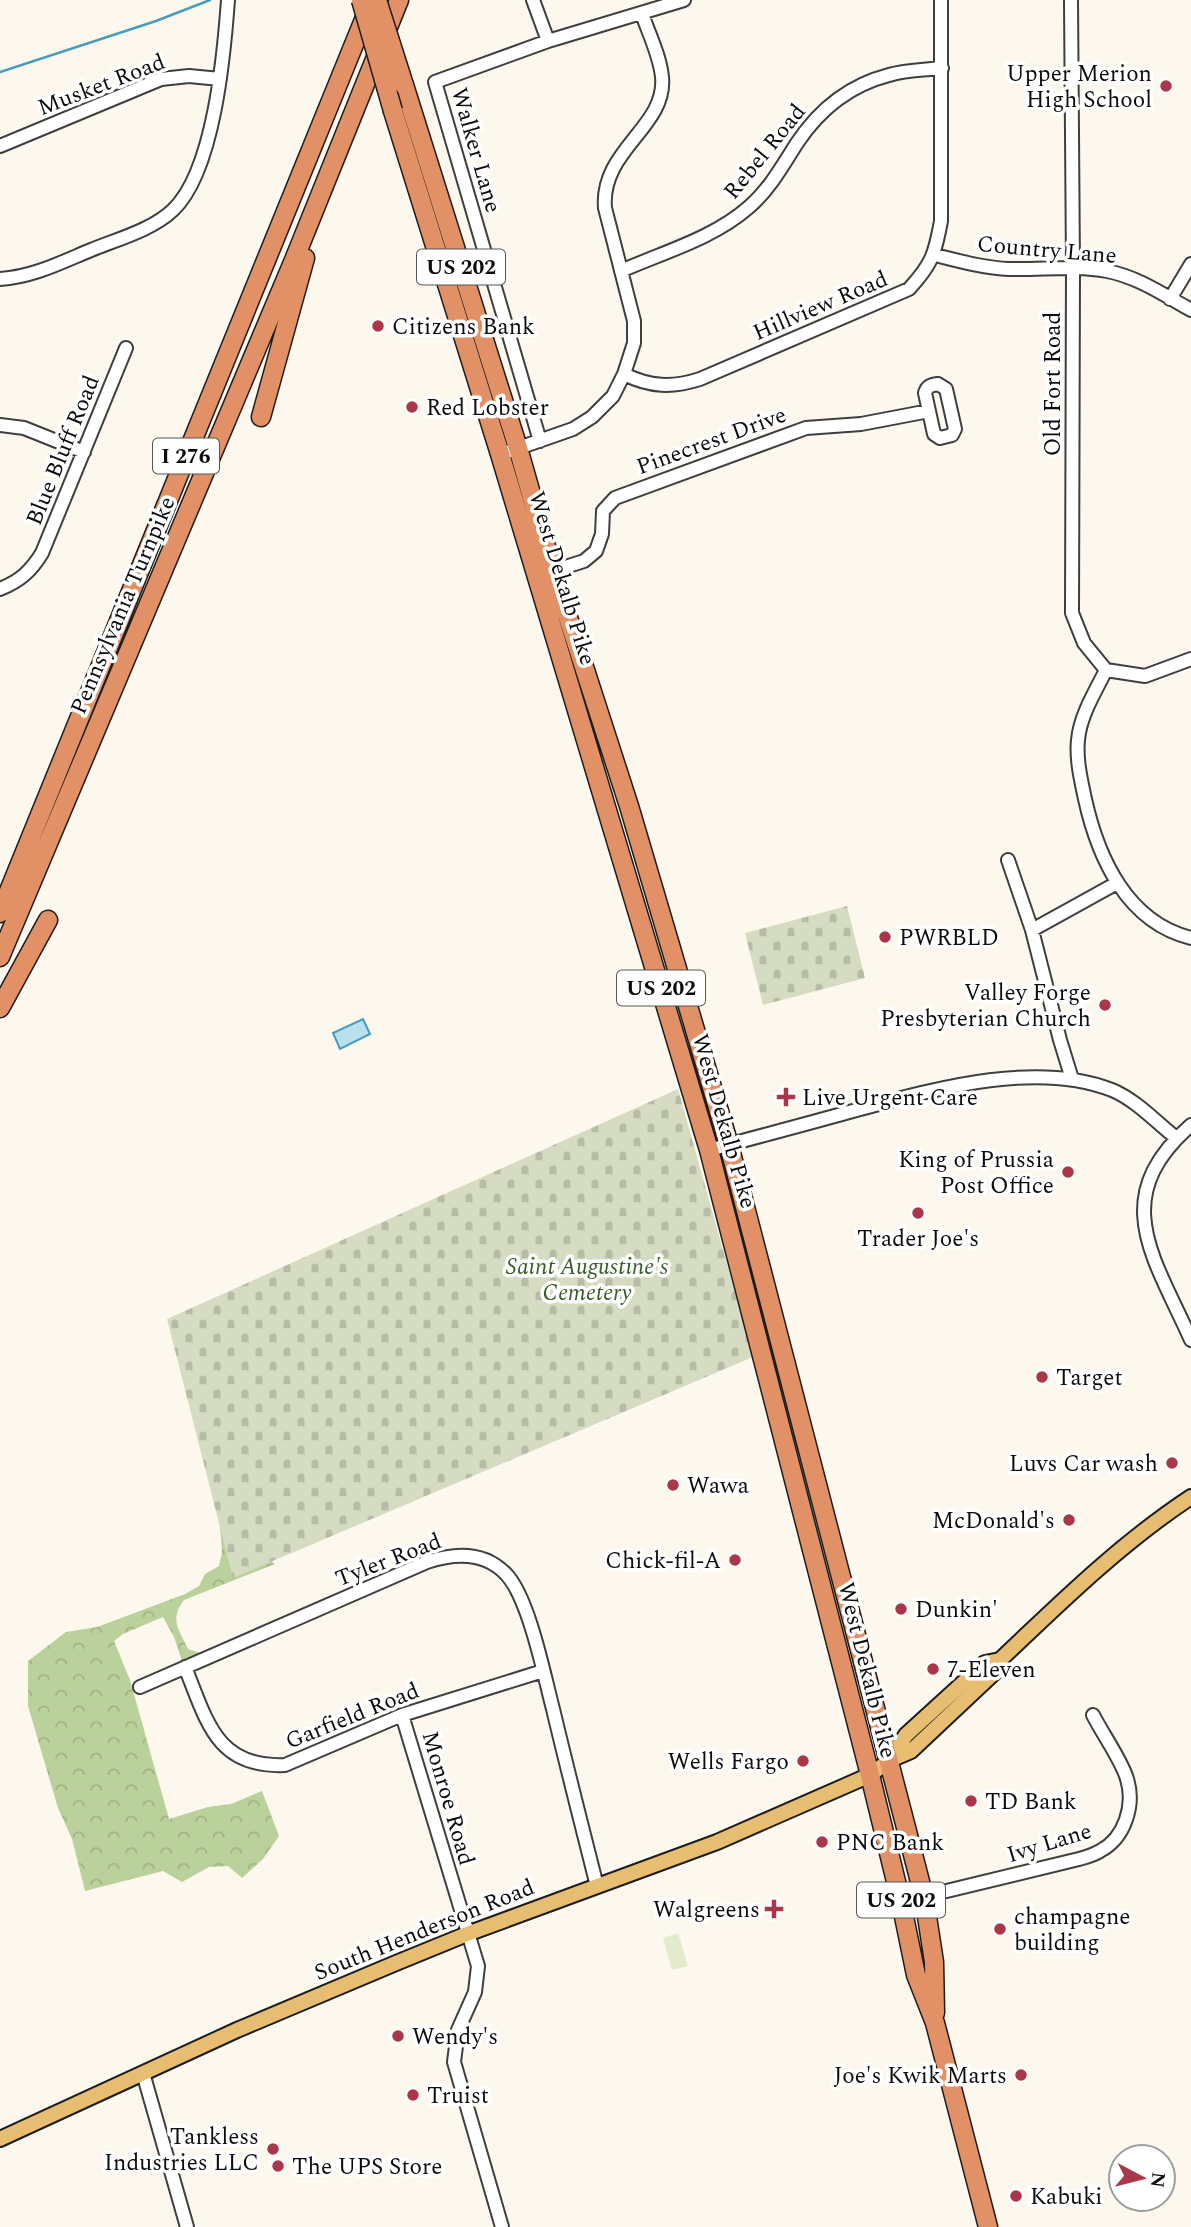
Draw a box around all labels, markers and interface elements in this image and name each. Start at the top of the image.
street label: Musket Road [33,45,171,126]
place label: Upper Merion High School [1006,57,1152,118]
marker: Upper Merion High School [1158,78,1174,94]
street label: Walker Lane [441,84,510,217]
street label: Rebel Road [715,96,815,208]
street label: Country Lane [976,227,1118,274]
road number: US 202 [417,250,505,284]
street label: Hillview Road [748,262,894,351]
place label: Citizens Bank [392,310,535,345]
street label: Old Fort Road [1036,312,1071,456]
marker: Citizens Bank [370,318,386,334]
street label: Blue Bluff Road [17,370,110,531]
place label: Red Lobster [426,391,549,426]
street label: Pinecrest Drive [631,398,792,485]
marker: Red Lobster [404,399,420,415]
road number: I 276 [153,438,219,474]
street label: West Dekalb Pike [518,487,605,670]
street label: Pennsylvania Turnpike [62,491,185,720]
place label: PWRBLD [899,921,999,956]
marker: PWRBLD [877,929,893,945]
road number: US 202 [617,970,705,1006]
place label: Valley Forge Presbyterian Church [880,976,1091,1037]
marker: Valley Forge Presbyterian Church [1097,997,1113,1013]
street label: West Dekalb Pike [682,1030,765,1213]
place label: Live Urgent Care [802,1081,978,1116]
marker: Live Urgent Care [776,1087,796,1107]
place label: King of Prussia Post Office [898,1143,1054,1204]
marker: King of Prussia Post Office [1060,1164,1076,1180]
marker: Trader Joe's [910,1205,926,1221]
place label: Trader Joe's [857,1222,979,1257]
park label: Saint Augustine's Cemetery [506,1250,668,1311]
place label: Target [1056,1361,1123,1396]
marker: Target [1034,1369,1050,1385]
place label: Luvs Car wash [1009,1447,1158,1482]
marker: Luvs Car wash [1164,1455,1180,1471]
place label: Wawa [687,1469,749,1504]
marker: Wawa [665,1477,681,1493]
place label: McDonald's [932,1504,1055,1539]
marker: McDonald's [1061,1512,1077,1528]
street label: Tyler Road [330,1524,447,1597]
place label: Chick-fil-A [605,1544,721,1579]
marker: Chick-fil-A [727,1552,743,1568]
street label: West Dekalb Pike [828,1579,905,1762]
place label: Dunkin' [915,1593,998,1628]
marker: Dunkin' [893,1601,909,1617]
place label: 7-Eleven [947,1653,1036,1688]
marker: 7-Eleven [925,1661,941,1677]
street label: Garfield Road [280,1674,425,1759]
street label: Monroe Road [412,1727,483,1870]
place label: Wells Fargo [668,1745,789,1780]
marker: Wells Fargo [795,1753,811,1769]
place label: TD Bank [985,1785,1077,1820]
marker: TD Bank [963,1793,979,1809]
street label: Ivy Lane [1003,1814,1096,1873]
place label: PNC Bank [836,1826,944,1861]
marker: PNC Bank [814,1834,830,1850]
street label: South Henderson Road [309,1870,540,1991]
road number: US 202 [857,1882,945,1918]
place label: Walgreens [653,1893,760,1928]
place label: champagne building [1014,1900,1130,1961]
marker: Walgreens [766,1901,782,1917]
marker: champagne building [992,1921,1008,1937]
place label: Wendy's [412,2020,498,2055]
marker: Wendy's [390,2028,406,2044]
place label: Joe's Kwik Marts [834,2059,1007,2094]
marker: Joe's Kwik Marts [1013,2067,1029,2083]
place label: Truist [427,2079,489,2114]
marker: Truist [405,2087,421,2103]
place label: Tankless Industries LLC [104,2120,259,2181]
marker: Tankless Industries LLC [265,2141,281,2157]
north arrow [1107,2143,1177,2213]
place label: The UPS Store [292,2150,442,2185]
marker: The UPS Store [270,2158,286,2174]
text: N [1142,2170,1173,2189]
place label: Kabuki [1030,2180,1103,2215]
marker: Kabuki [1008,2188,1024,2204]

